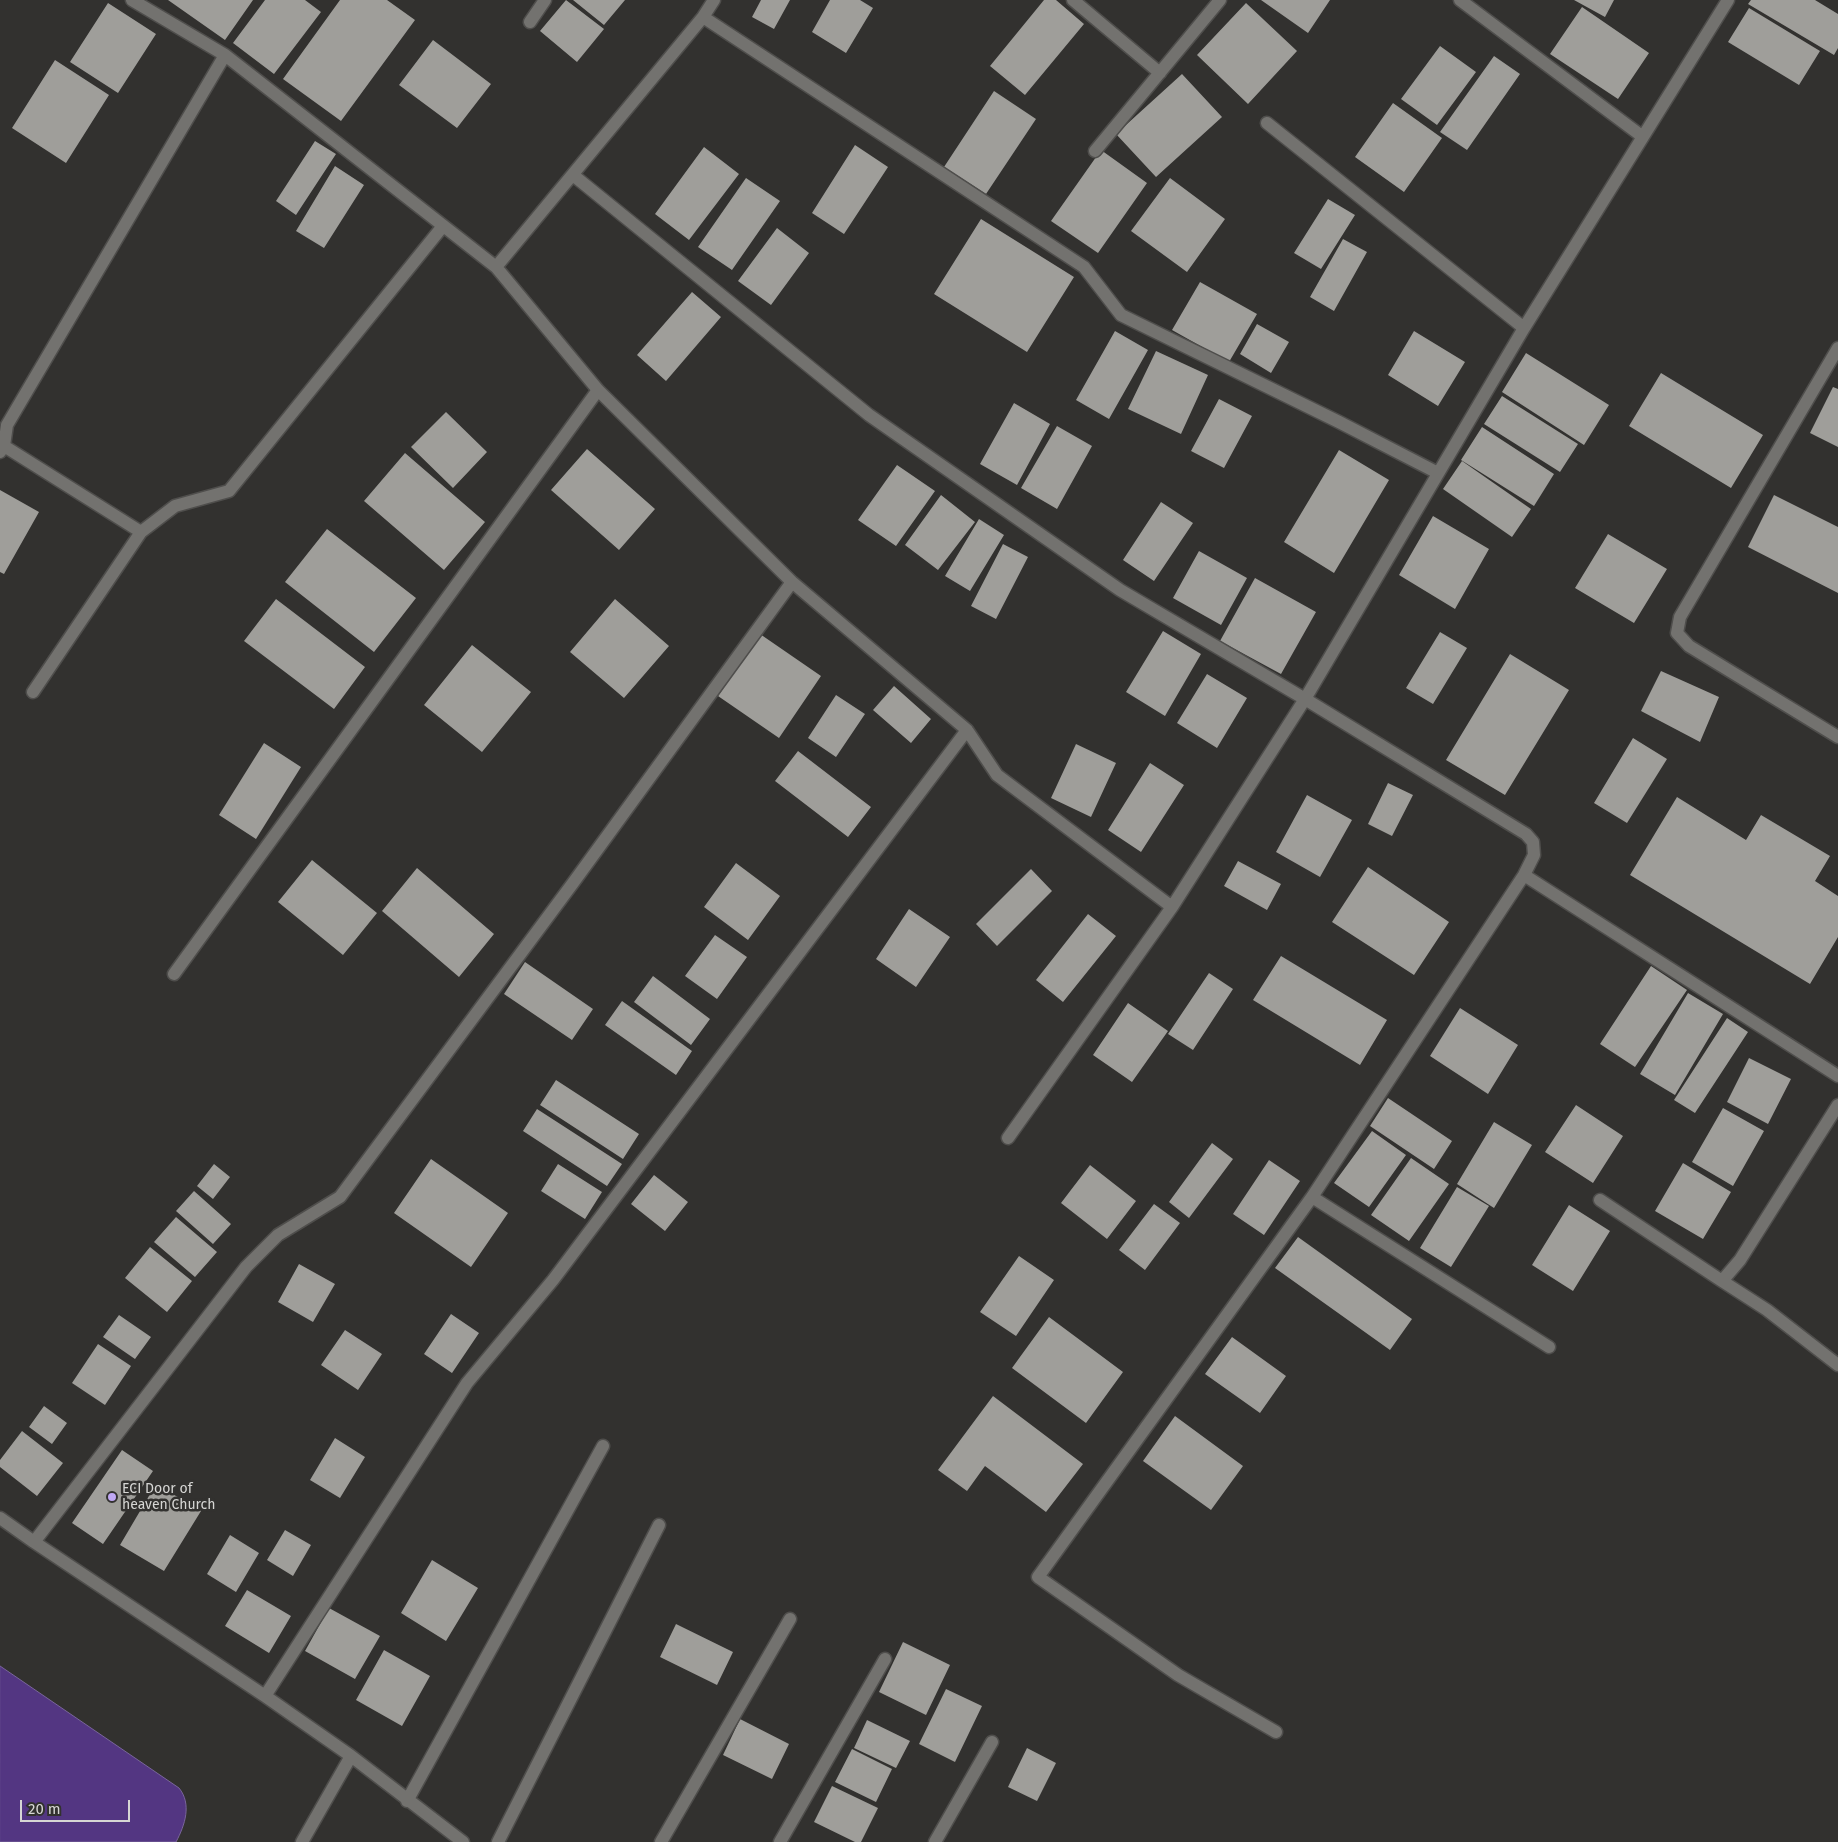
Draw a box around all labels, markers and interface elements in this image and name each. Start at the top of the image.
place label: ECI Door of heaven Church [122,1481,215,1514]
marker: ECI Door of heaven Church [106,1491,118,1503]
scale bar [22,1790,132,1822]
text: 20 m [28,1800,61,1818]

